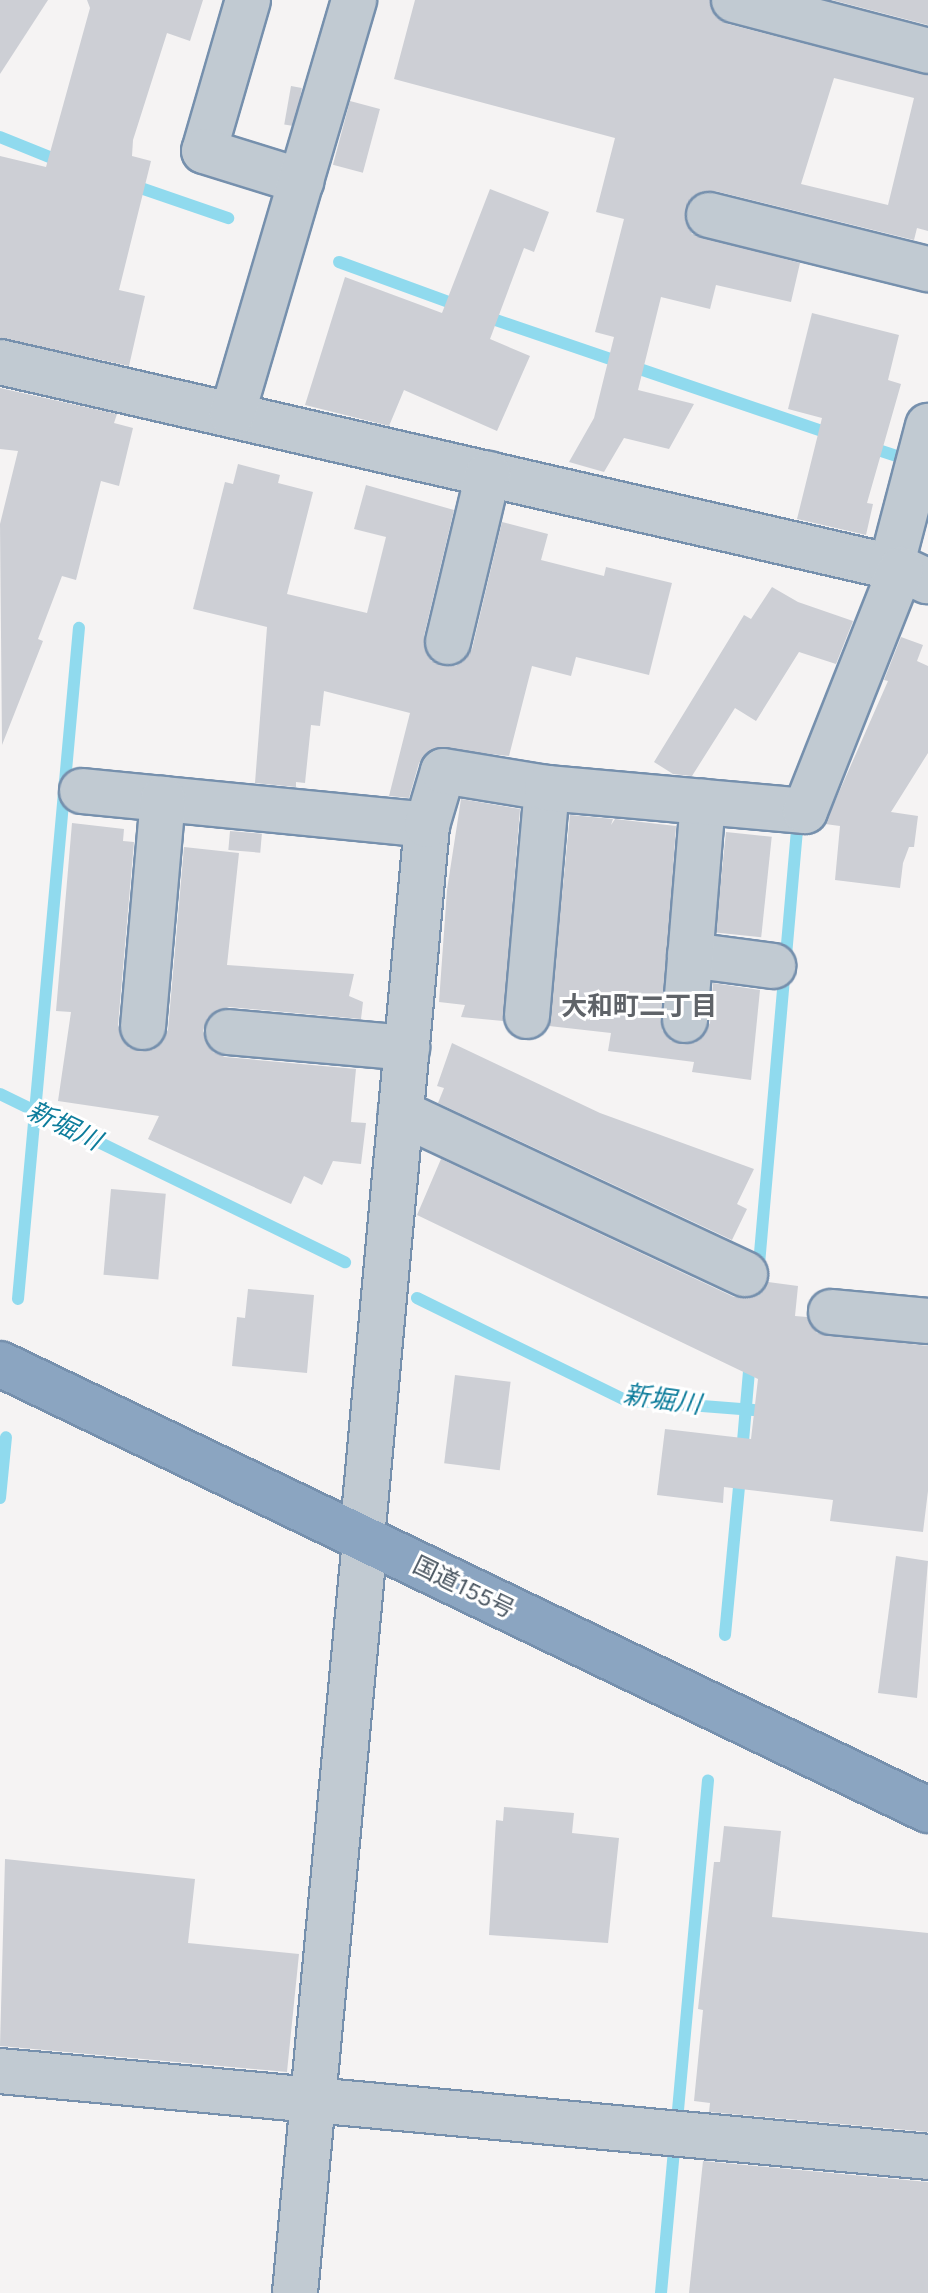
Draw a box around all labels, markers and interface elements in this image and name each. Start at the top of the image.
district label: 大和町二丁目 [561,991,717,1023]
water label: 新堀川 [22,1095,106,1157]
water label: 新堀川 [621,1379,703,1421]
street label: 国道155号 [408,1550,520,1624]

